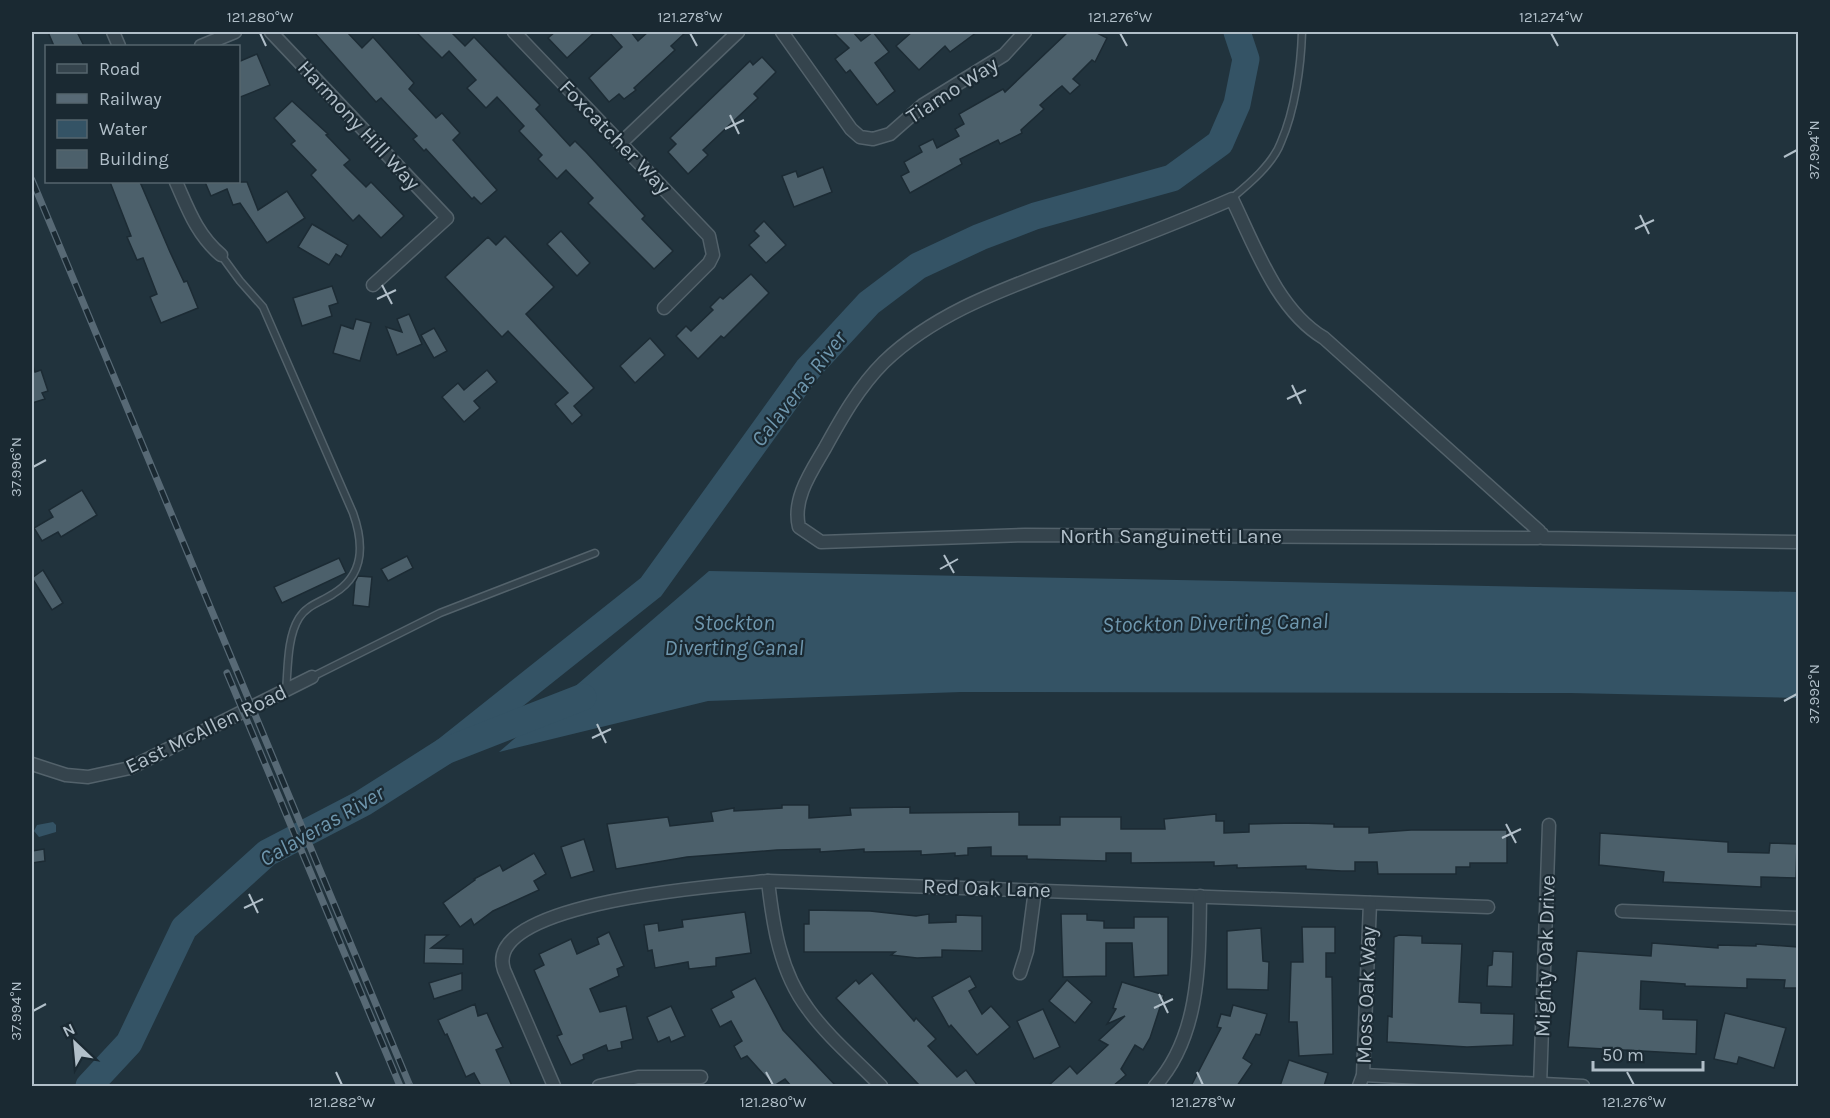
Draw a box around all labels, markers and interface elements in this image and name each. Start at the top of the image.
text: 121.280°W [227,8,294,26]
text: 121.278°W [658,8,723,26]
text: 121.276°W [1088,8,1153,26]
text: 121.274°W [1519,8,1584,26]
legend [45,45,240,183]
street label: Tiamo Way [902,52,1002,128]
street label: Harmony Hill Way [293,55,425,195]
text: Road [99,58,140,80]
street label: Foxcatcher Way [555,75,676,199]
text: Railway [99,88,162,110]
text: Water [99,118,147,140]
text: 37.994°N [1805,120,1823,180]
text: Building [99,148,169,170]
water label: Calaveras River [746,325,853,452]
text: 37.996°N [7,437,25,497]
street label: North Sanguinetti Lane [1060,524,1282,548]
water label: Stockton Diverting Canal [1102,608,1328,638]
water label: Stockton Diverting Canal [664,610,804,661]
text: 37.992°N [1805,664,1823,724]
street label: East McAllen Road [121,680,291,778]
water label: Calaveras River [255,779,390,872]
street label: Red Oak Lane [923,874,1051,902]
street label: Mighty Oak Drive [1530,875,1560,1037]
street label: Moss Oak Way [1352,926,1380,1064]
text: 37.994°N [7,981,25,1041]
north arrow [45,1013,105,1073]
text: N [59,1019,78,1041]
scale bar [1593,1034,1702,1072]
text: 50 m [1602,1044,1644,1066]
text: 121.282°W [309,1093,376,1111]
text: 121.280°W [740,1093,807,1111]
text: 121.278°W [1171,1093,1236,1111]
text: 121.276°W [1602,1093,1667,1111]

